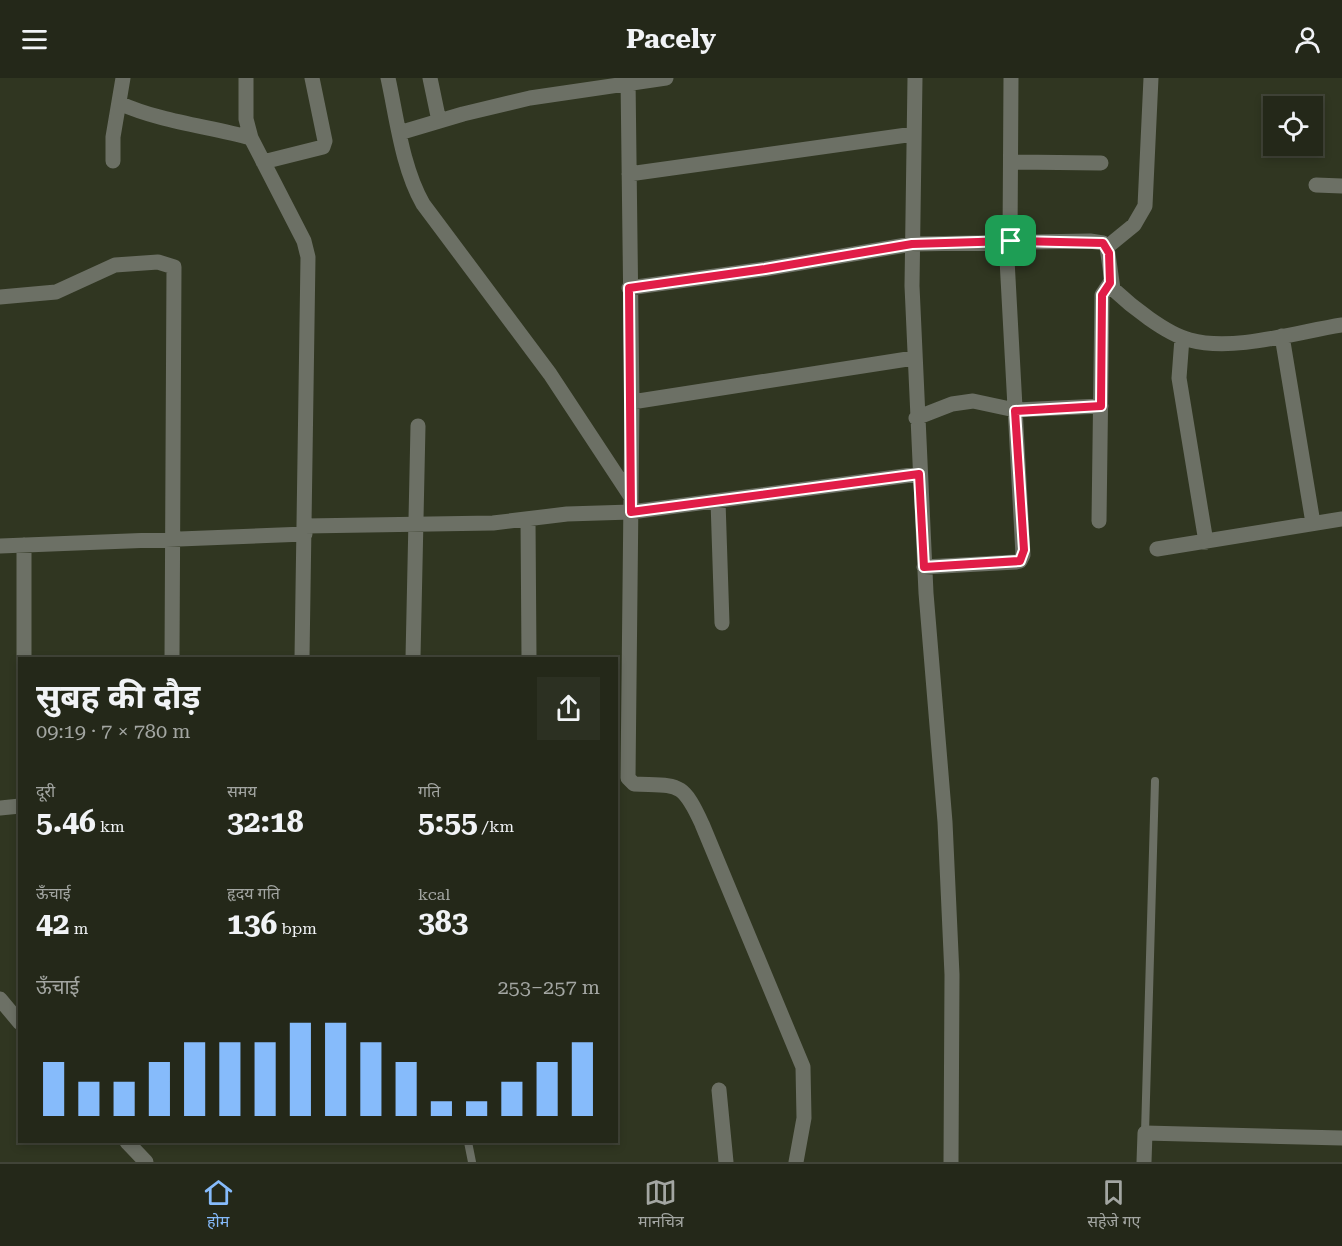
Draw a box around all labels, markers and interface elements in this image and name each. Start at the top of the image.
icon: menu [18,23,51,56]
text: Pacely [626,23,716,55]
icon: person [1291,23,1324,56]
map controls [1263,96,1323,156]
button: locate [1263,96,1323,156]
pin [985,215,1036,266]
icon: arrive [994,224,1027,257]
text: सुबह की दौड़ [36,677,200,716]
button: share [537,677,600,740]
text: 09:19 · 7 × 780 m [36,719,191,743]
text: दूरी [36,782,55,801]
text: समय [227,782,257,801]
text: गति [418,782,440,801]
text: 5.46 [36,804,96,839]
text: 32:18 [227,804,304,839]
text: 5:55 [418,804,478,839]
text: km [96,817,125,836]
text: /km [478,817,514,836]
text: ऊँचाई [36,884,71,903]
text: हृदय गति [227,884,280,903]
text: kcal [418,885,450,904]
text: 383 [418,904,468,939]
text: 42 [36,906,70,941]
text: 136 [227,906,277,941]
text: m [70,919,88,938]
text: bpm [277,919,317,938]
text: ऊँचाई [36,975,79,999]
text: 253–257 m [497,975,600,999]
tab: होम [202,1176,235,1234]
tab: मानचित्र [638,1176,684,1234]
tab: सहेजे गए [1087,1176,1140,1234]

